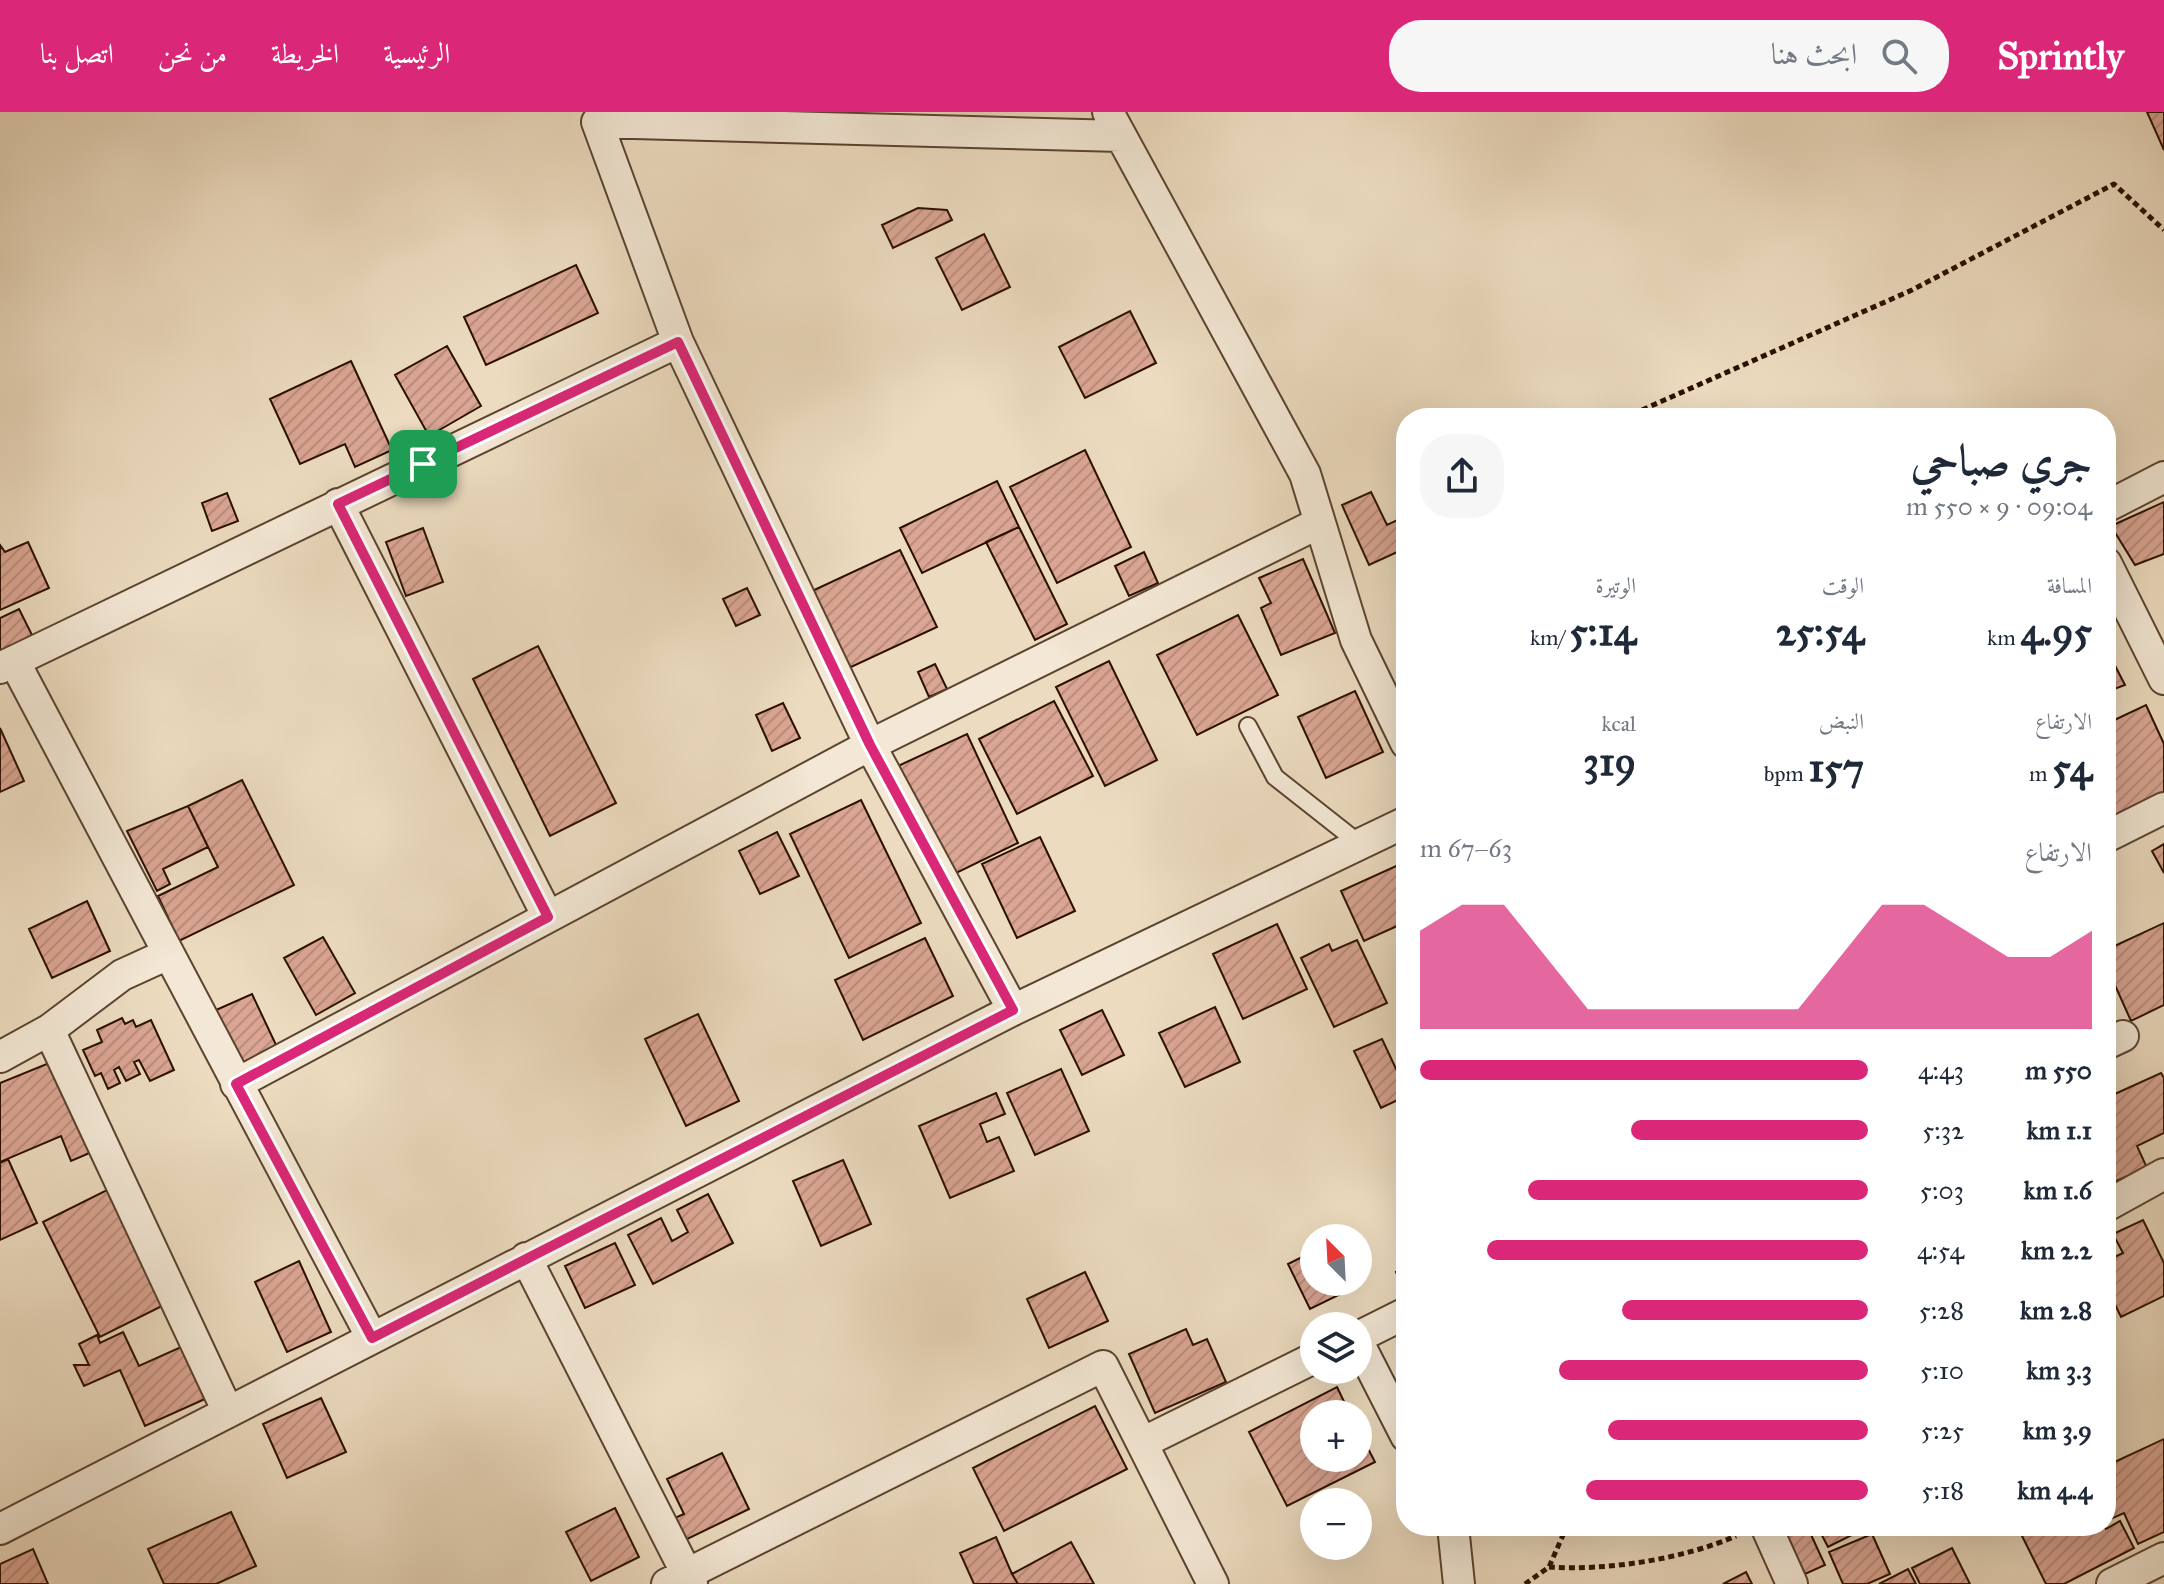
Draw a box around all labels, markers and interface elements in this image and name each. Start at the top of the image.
search box [1389,20,1949,92]
text: Sprintly [1997,33,2124,79]
icon: search [1877,34,1921,78]
text: اتصل بنا [40,36,114,71]
text: من نحن [158,36,227,71]
text: الخريطة [271,36,339,71]
text: الرئيسية [383,36,450,71]
text: ابحث هنا [1771,36,1857,72]
pin [389,430,457,498]
text: جري صباحي [1911,433,2092,487]
button: share [1420,434,1504,518]
icon: arrive [401,442,445,486]
text: 09:04 · 9 × 550 m [1906,490,2092,522]
text: الوتيرة [1595,572,1636,599]
text: الوقت [1822,572,1864,599]
text: المسافة [2047,572,2092,599]
text: 5:14 [1569,607,1636,656]
text: 25:54 [1776,607,1864,656]
text: 4.95 [2020,607,2092,656]
text: /km [1530,624,1569,651]
text: km [1987,624,2020,651]
text: النبض [1819,708,1864,735]
text: الارتفاع [2035,708,2092,735]
text: kcal [1601,710,1636,737]
text: 319 [1583,737,1636,786]
text: 157 [1809,743,1864,792]
text: 54 [2052,743,2092,792]
text: bpm [1764,760,1809,787]
text: m [2029,760,2052,787]
text: 63–67 m [1420,832,1512,864]
text: الارتفاع [2025,836,2092,868]
text: 4:43 [1918,1054,1964,1086]
text: 550 m [2025,1054,2092,1086]
text: 5:32 [1922,1114,1964,1146]
text: 1.1 km [2027,1114,2092,1146]
text: 5:03 [1920,1174,1964,1206]
text: 1.6 km [2023,1174,2092,1206]
north arrow [1300,1224,1372,1296]
map controls [1300,1224,1372,1560]
text: 4:54 [1917,1234,1964,1266]
text: 2.2 km [2021,1234,2092,1266]
text: 5:28 [1919,1294,1964,1326]
text: 2.8 km [2020,1294,2092,1326]
button: layers [1300,1312,1372,1384]
text: 5:10 [1920,1354,1964,1386]
text: 3.3 km [2026,1354,2092,1386]
button: + [1300,1400,1372,1472]
text: 5:25 [1921,1414,1964,1446]
text: 3.9 km [2023,1414,2092,1446]
text: 5:18 [1921,1474,1964,1506]
text: 4.4 km [2017,1474,2092,1506]
button: − [1300,1488,1372,1560]

